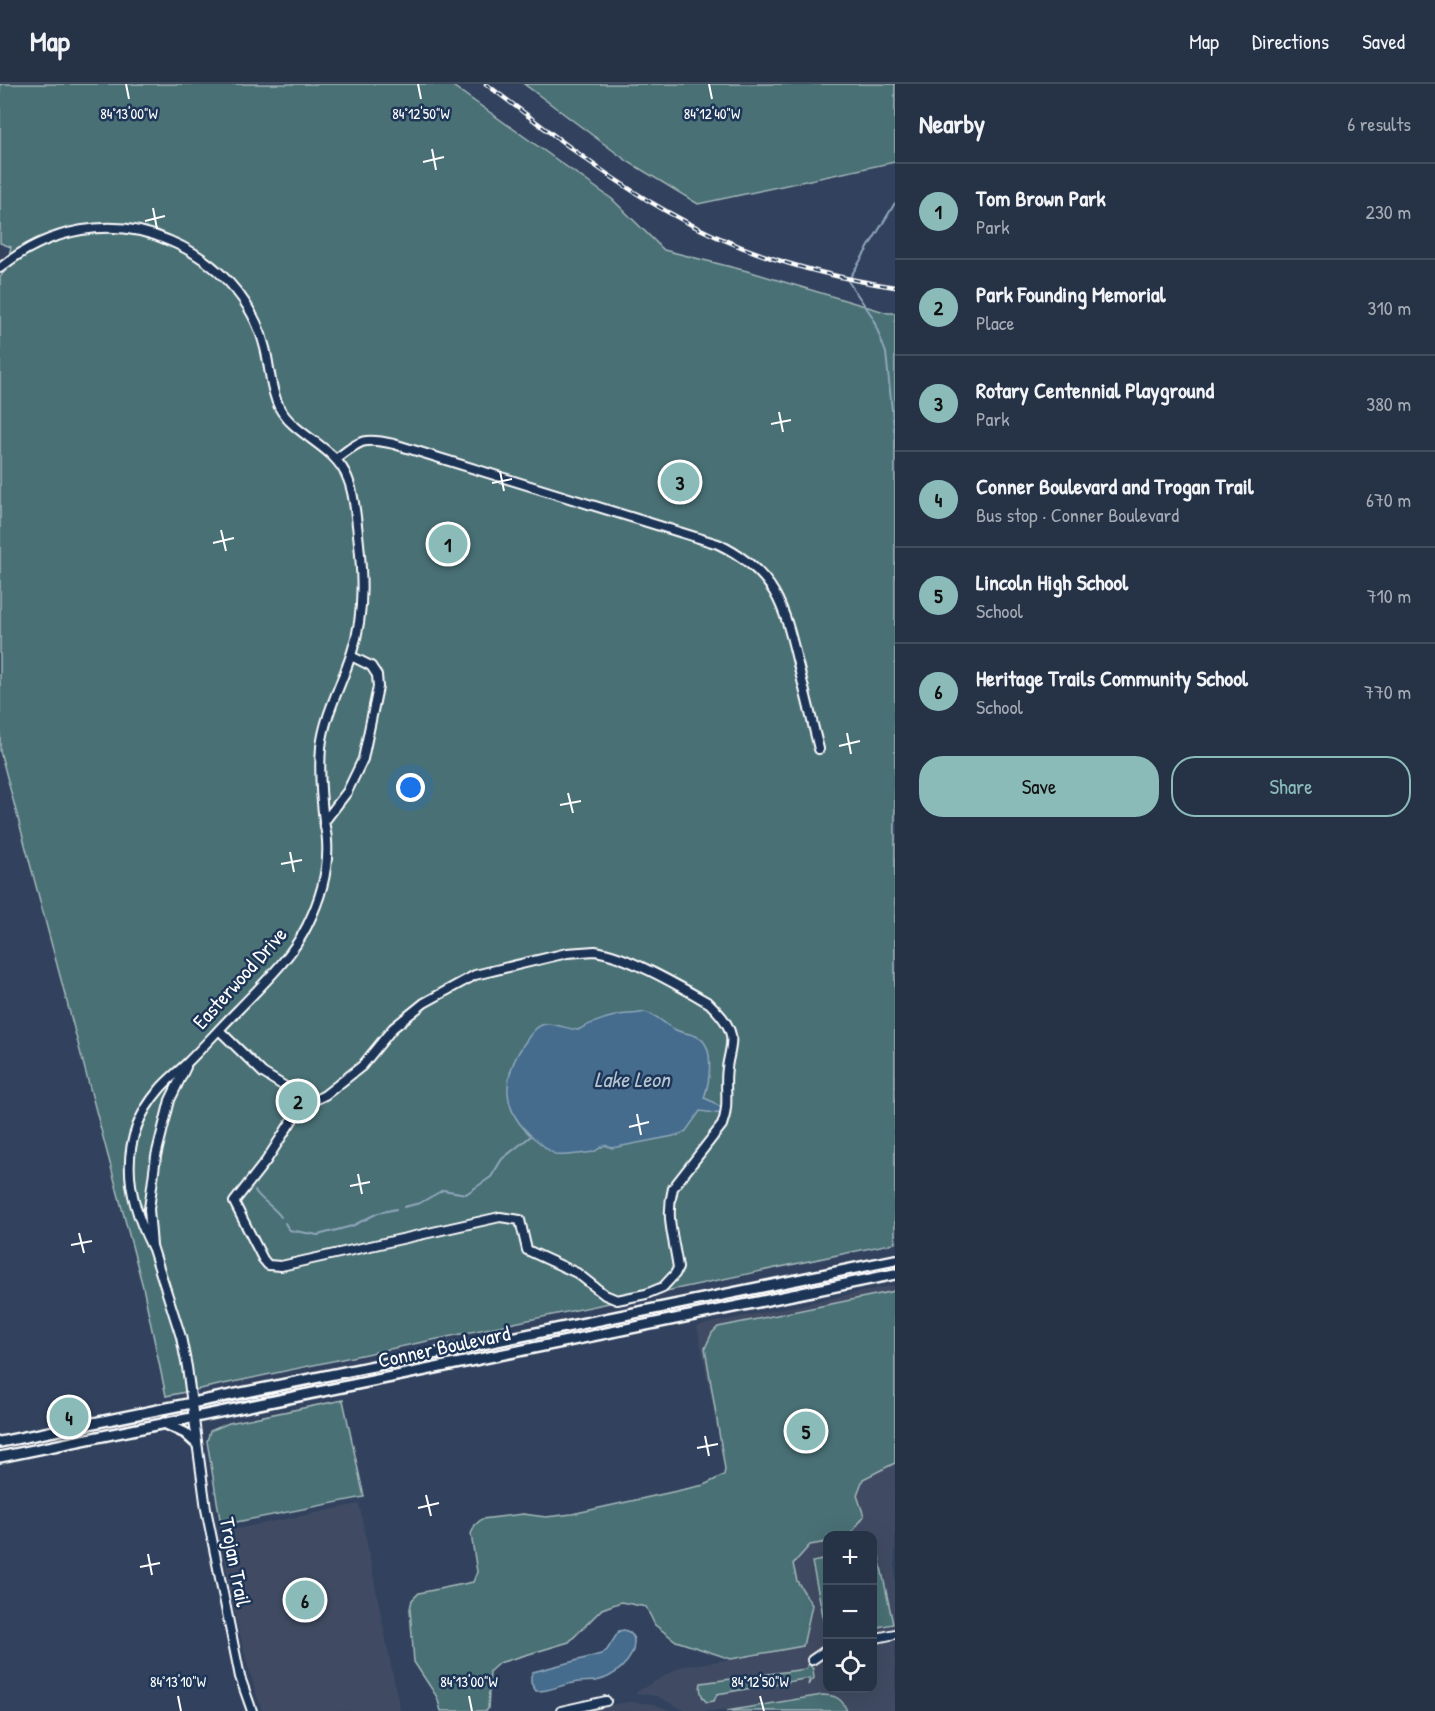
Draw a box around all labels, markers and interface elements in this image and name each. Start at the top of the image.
text: Map [30,22,70,60]
text: Map [1189,27,1219,56]
text: Directions [1252,27,1329,56]
text: Saved [1362,27,1405,56]
text: 84°13'00"W [100,103,158,124]
text: 84°12'50"W [392,103,450,124]
text: 84°12'40"W [684,103,741,124]
text: Nearby [919,106,985,141]
text: 6 results [1347,110,1411,137]
text: Tom Brown Park [976,183,1106,213]
text: 1 [935,198,942,225]
text: 230 m [1366,198,1411,225]
text: Park [976,213,1009,240]
text: Park Founding Memorial [976,279,1166,309]
text: 2 [934,294,943,321]
text: 310 m [1368,294,1411,321]
text: Place [976,309,1015,336]
text: Rotary Centennial Playground [976,375,1214,405]
text: 3 [934,390,943,417]
text: 380 m [1366,390,1411,417]
text: Park [976,405,1009,432]
pin: 3 [660,460,700,504]
text: Conner Boulevard and Trogan Trail [976,471,1254,501]
text: 4 [935,486,942,513]
text: 670 m [1366,486,1411,513]
text: Bus stop · Conner Boulevard [976,501,1179,528]
pin: 1 [428,522,468,566]
text: Lincoln High School [976,567,1128,597]
text: 5 [934,582,943,609]
text: 710 m [1367,582,1411,609]
text: School [976,597,1023,624]
text: Heritage Trails Community School [976,663,1248,693]
text: 6 [935,678,942,705]
text: 770 m [1364,678,1411,705]
text: School [976,693,1023,720]
button: Save [919,756,1159,817]
button: Share [1171,756,1411,817]
your location [396,773,425,802]
street label: Easterwood Drive [186,920,293,1035]
water label: Lake Leon [594,1064,672,1094]
pin: 2 [278,1078,318,1124]
street label: Conner Boulevard [375,1318,513,1375]
pin: 4 [50,1394,88,1440]
pin: 5 [786,1408,826,1454]
street label: Trojan Trail [213,1515,258,1609]
map controls [823,1531,877,1693]
button: + [823,1531,877,1585]
pin: 6 [286,1578,324,1622]
button: − [823,1585,877,1639]
button: locate [823,1639,877,1693]
text: 84°13'10"W [150,1671,207,1692]
text: 84°13'00"W [440,1671,498,1692]
text: 84°12'50"W [731,1671,789,1692]

